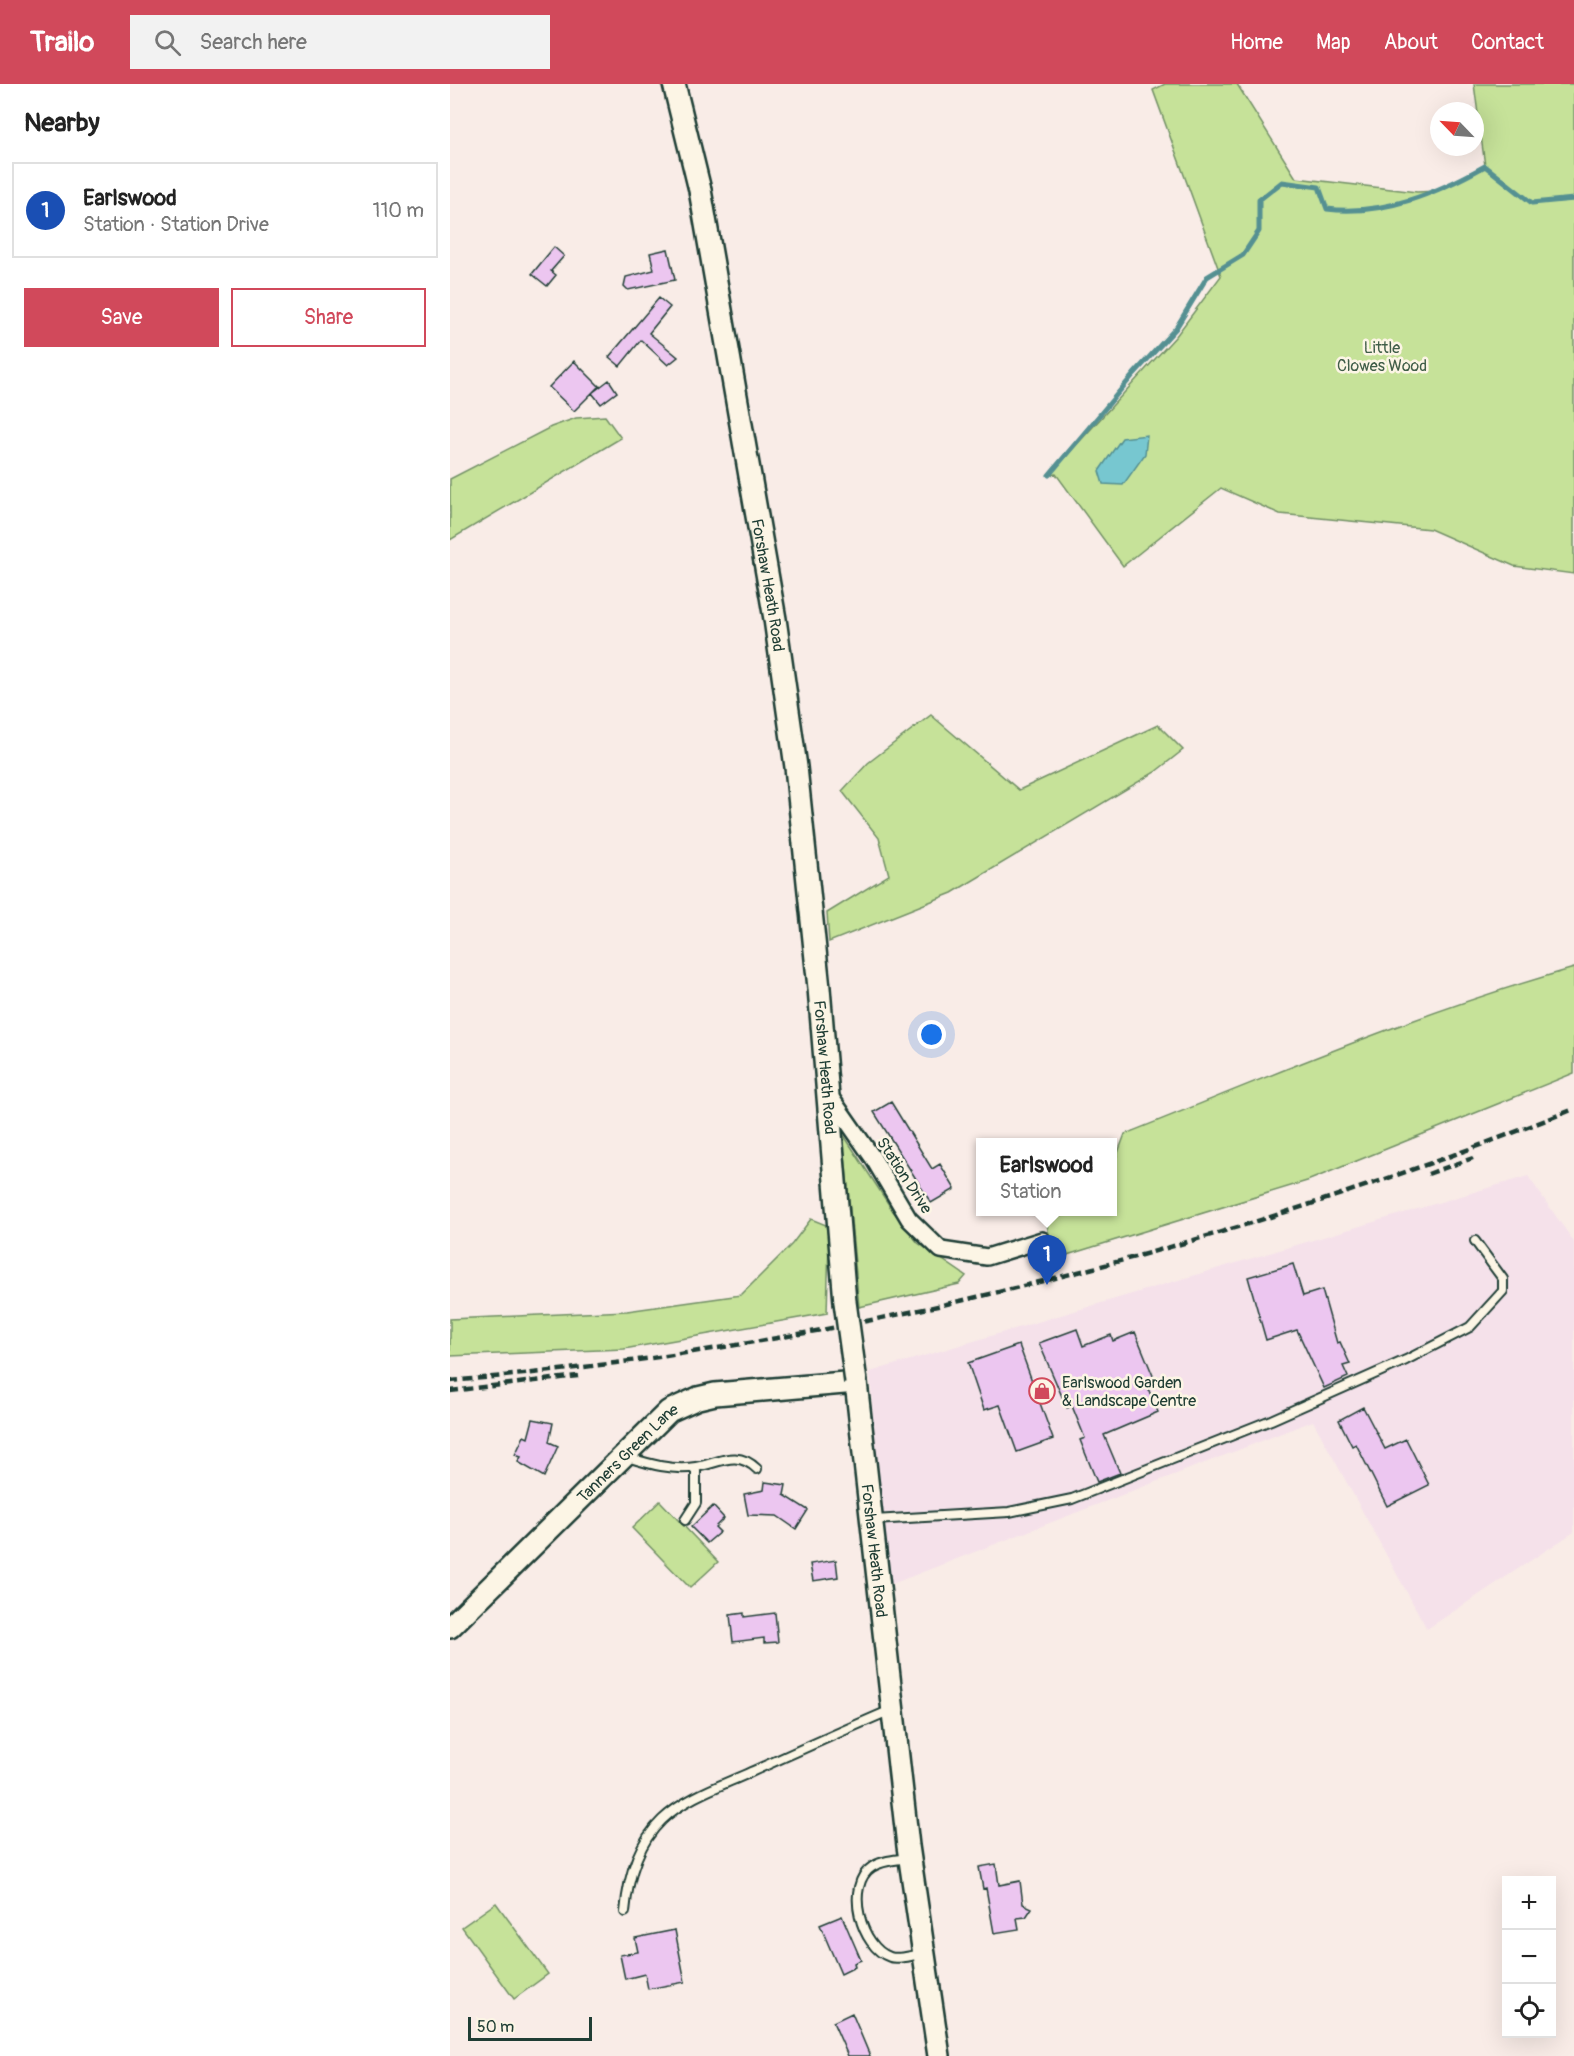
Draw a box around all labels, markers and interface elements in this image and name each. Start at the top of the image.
search box [130,15,550,69]
text: Trailo [30,25,94,60]
icon: search [151,26,184,59]
text: Search here [199,28,307,56]
text: Home [1230,29,1283,56]
text: Map [1316,29,1351,56]
text: About [1384,29,1438,56]
text: Contact [1471,29,1544,56]
north arrow [1430,102,1484,156]
text: Nearby [24,107,100,139]
text: Earlswood [83,184,177,212]
text: 1 [42,198,49,223]
text: 110 m [373,198,424,223]
text: Station · Station Drive [83,212,269,237]
button: Save [24,288,219,347]
button: Share [231,288,426,347]
park label: Little Clowes Wood [1337,338,1427,376]
street label: Forshaw Heath Road [747,517,788,653]
street label: Forshaw Heath Road [809,1000,840,1135]
your location [917,1020,946,1049]
street label: Station Drive [872,1134,936,1218]
popup [976,1138,1117,1216]
text: Earlswood [1000,1151,1093,1179]
text: Station [1000,1179,1061,1204]
pin: 1 [1028,1236,1066,1285]
place label: Earlswood Garden & Landscape Centre [1062,1373,1196,1411]
shop icon: Earlswood Garden & Landscape Centre [1027,1376,1057,1406]
street label: Tanners Green Lane [573,1399,681,1507]
street label: Forshaw Heath Road [856,1483,891,1619]
map controls [1502,1876,1556,2038]
button: + [1502,1876,1556,1930]
button: − [1502,1930,1556,1984]
button: locate [1502,1984,1556,2038]
scale bar [468,2014,592,2042]
text: 50 m [477,2017,514,2037]

